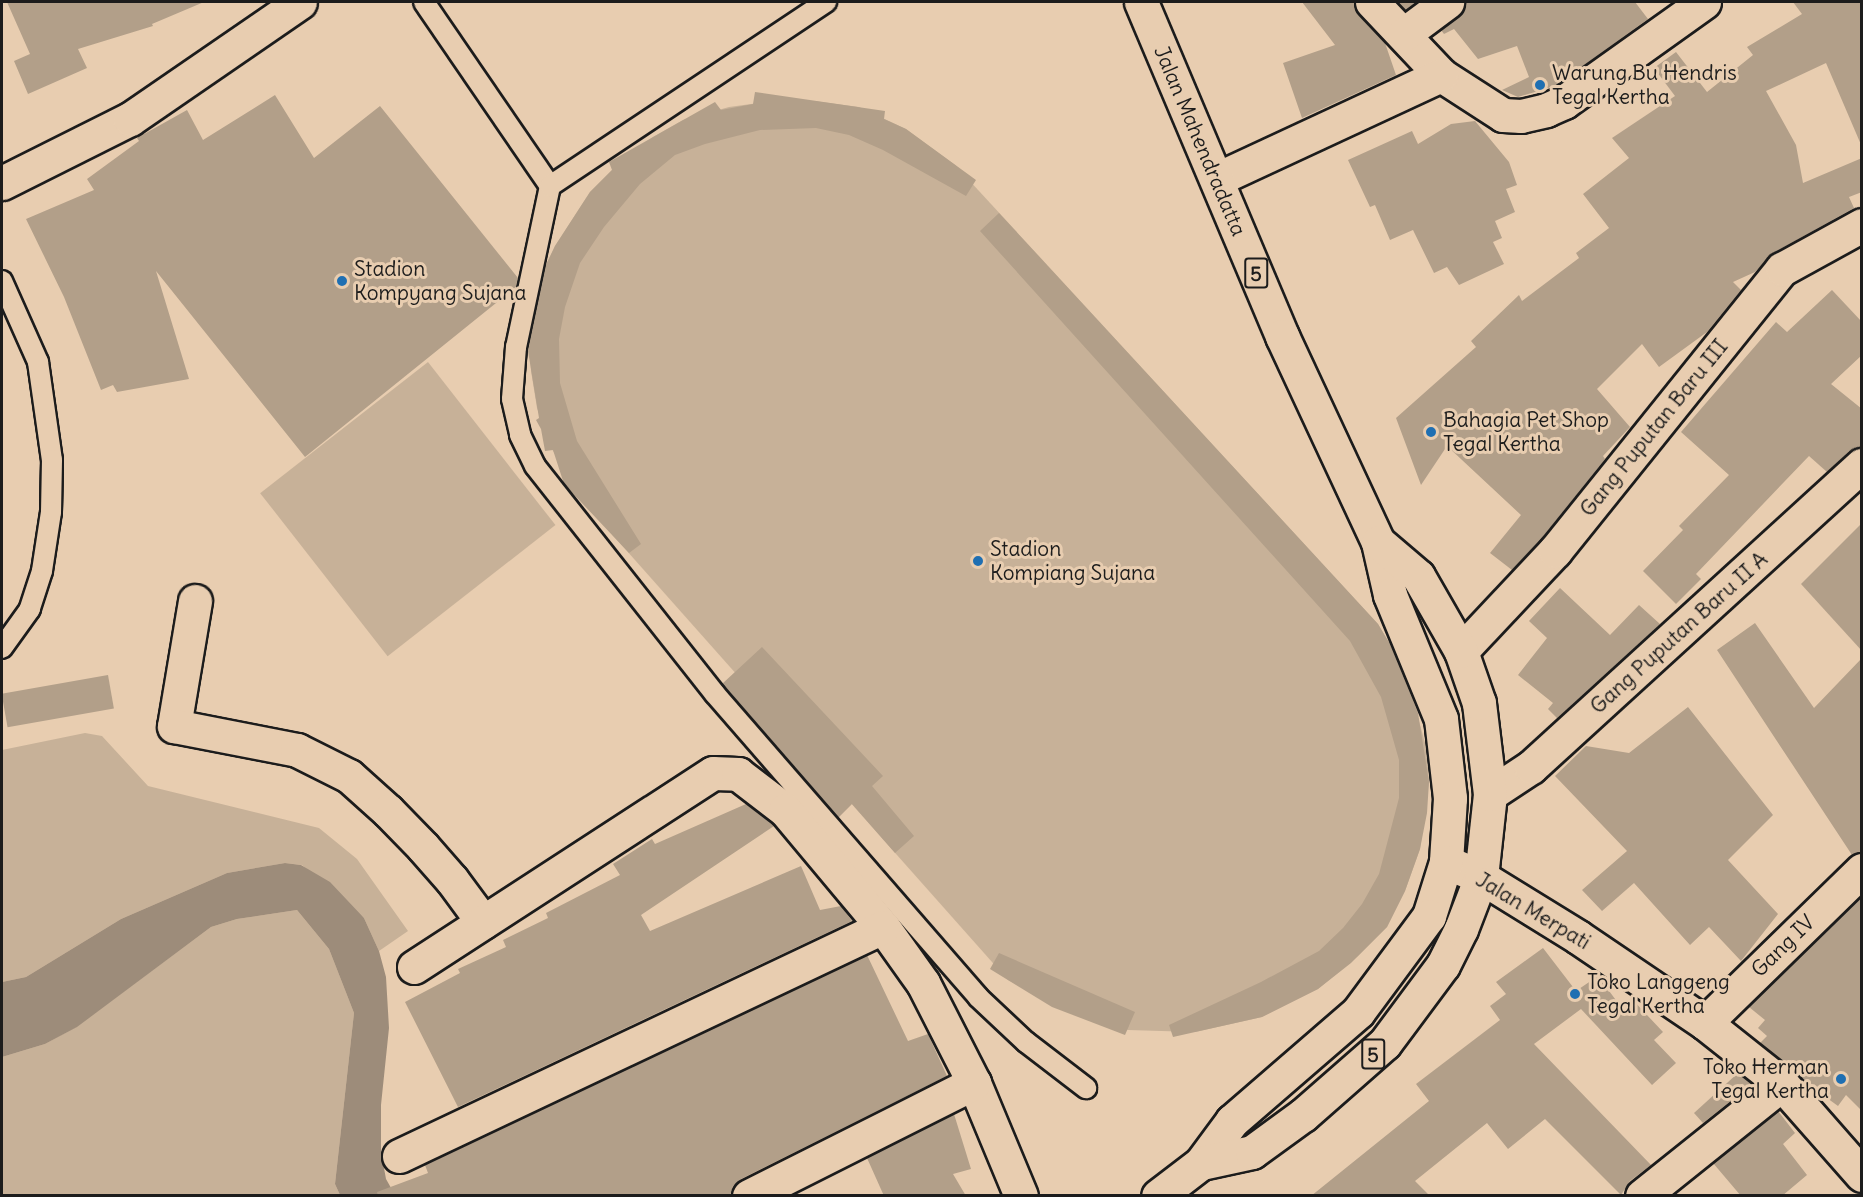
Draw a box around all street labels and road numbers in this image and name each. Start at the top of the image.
street label: Jalan Mahendradatta [1149,42,1251,240]
road number: 5 [1244,256,1268,290]
street label: Gang Puputan Baru III [1575,334,1733,522]
street label: Gang Puputan Baru II A [1585,547,1773,719]
street label: Jalan Merpati [1471,867,1595,955]
street label: Gang IV [1746,910,1820,982]
road number: 5 [1361,1037,1385,1071]

